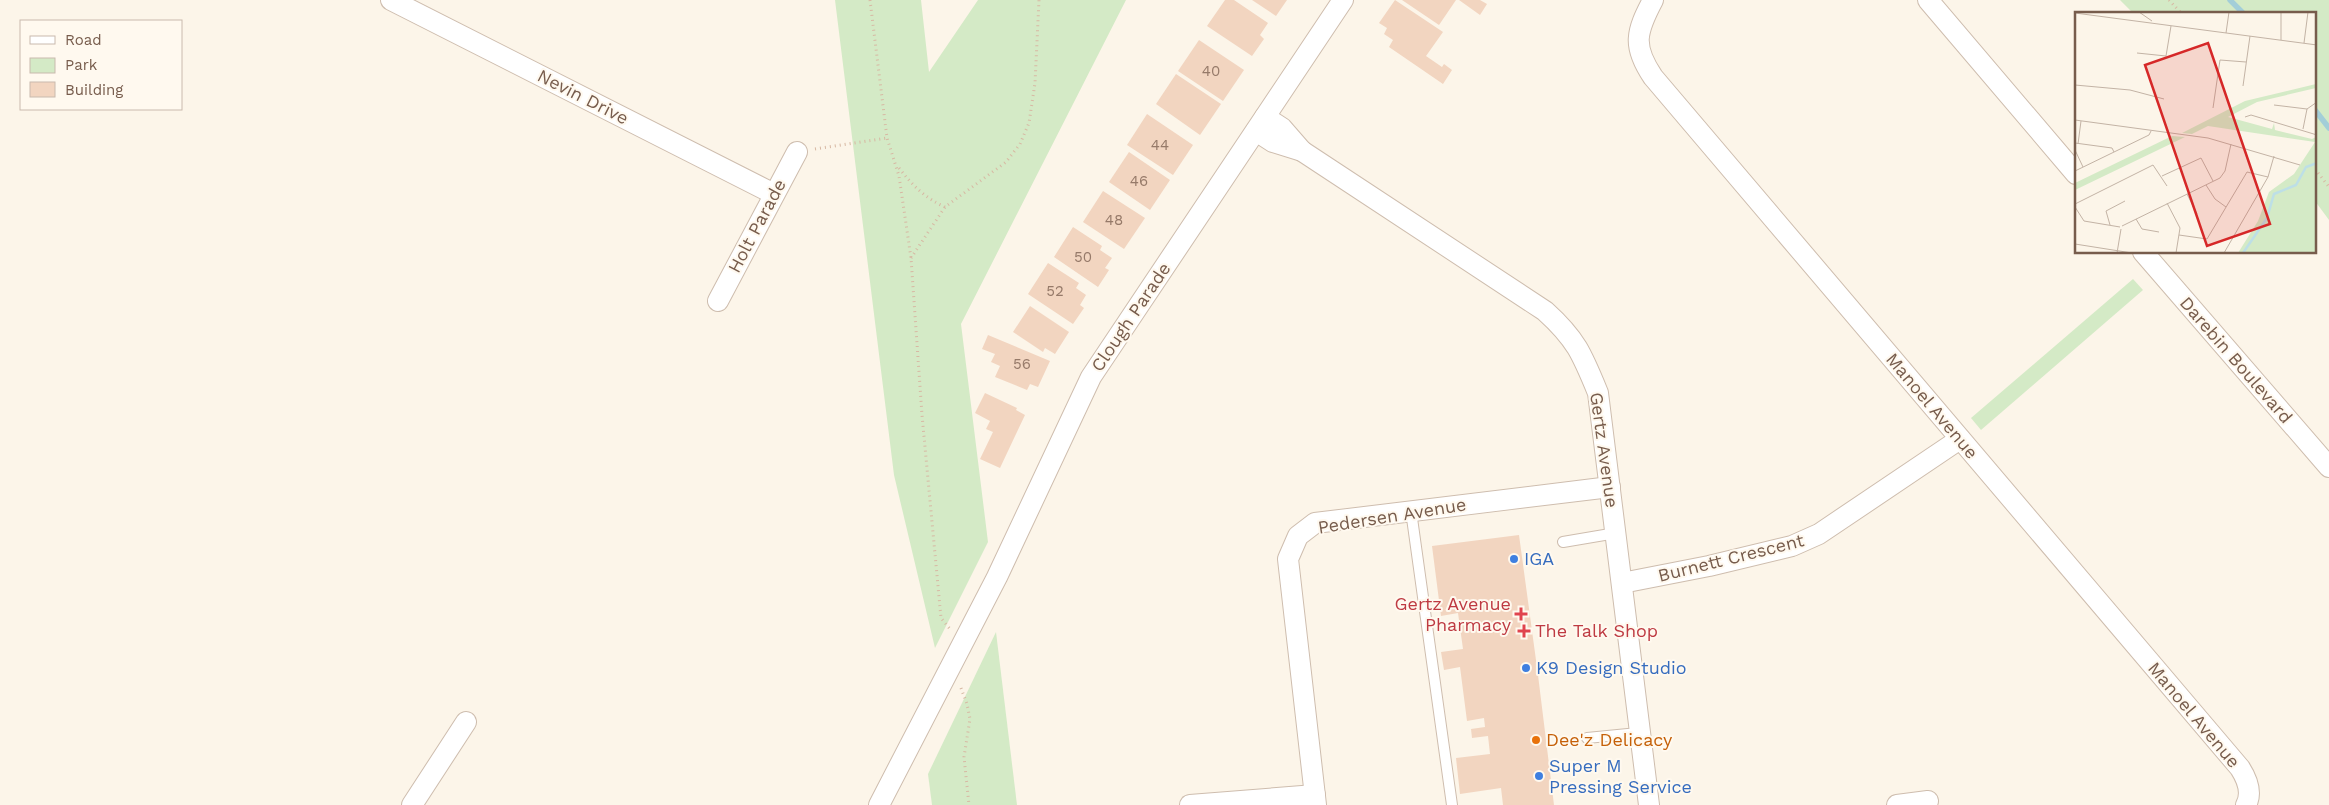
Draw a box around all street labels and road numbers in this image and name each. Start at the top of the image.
street label: Nevin Drive [534,65,632,128]
street label: Holt Parade [723,175,790,276]
street label: Clough Parade [1086,258,1175,375]
street label: Darebin Boulevard [2176,292,2297,427]
street label: Manoel Avenue [1882,348,1983,463]
street label: Gertz Avenue [1586,391,1623,509]
street label: Pedersen Avenue [1316,493,1468,538]
street label: Burnett Crescent [1656,529,1807,586]
street label: Manoel Avenue [2144,657,2245,772]

